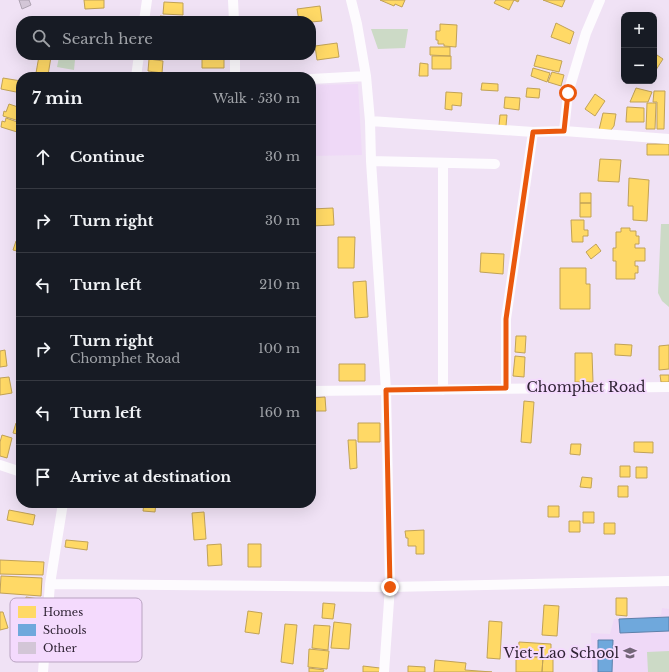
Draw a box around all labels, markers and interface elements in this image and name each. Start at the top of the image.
map controls [621,12,657,84]
button: + [621,12,657,48]
search box [16,16,316,60]
icon: search [30,27,52,49]
text: Search here [62,29,153,48]
button: − [621,48,657,84]
route start [559,84,577,102]
text: 7 min [32,88,83,109]
text: Walk · 530 m [213,90,300,107]
icon: ahead [32,146,54,168]
text: Continue [70,147,145,166]
text: 30 m [265,148,300,165]
icon: right [32,210,54,232]
text: Turn right [70,211,153,230]
text: 30 m [265,212,300,229]
icon: left [32,274,54,296]
text: Turn left [70,275,141,294]
text: 210 m [259,276,300,293]
text: Turn right [70,331,153,350]
icon: right [32,338,54,360]
text: 100 m [258,340,300,357]
text: Chomphet Road [70,350,180,367]
street label: Chomphet Road [527,378,646,396]
icon: left [32,402,54,424]
text: Turn left [70,403,141,422]
text: 160 m [259,404,300,421]
icon: arrive [32,466,54,488]
text: Arrive at destination [70,467,231,486]
route end [381,578,399,596]
legend [10,598,142,662]
text: Homes [43,605,83,619]
text: Schools [43,623,87,637]
text: Other [43,641,77,655]
place label: Viet-Lao School [503,644,619,662]
school or university icon: Viet-Lao School [622,645,638,661]

